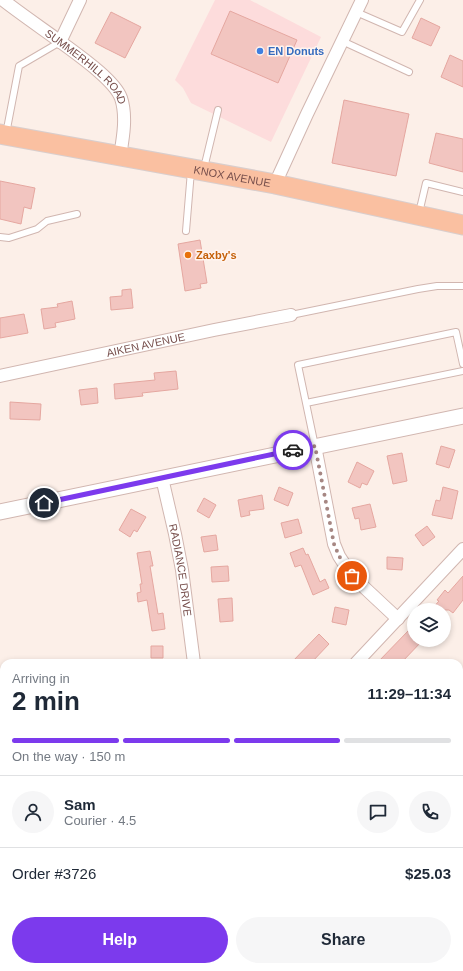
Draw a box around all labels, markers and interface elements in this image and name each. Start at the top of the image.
street label: SUMMERHILL ROAD [43,27,128,105]
place label: EN Donuts [268,45,324,57]
marker: EN Donuts [255,46,265,56]
street label: KNOX AVENUE [193,163,272,189]
place label: Zaxby's [196,249,237,261]
marker: Zaxby's [183,250,193,260]
street label: AIKEN AVENUE [105,330,186,359]
courier [273,430,313,470]
icon: car [282,439,304,461]
pin [27,486,61,520]
icon: home [33,492,55,514]
street label: RADIANCE DRIVE [167,523,194,617]
pin [335,559,369,593]
icon: bag [341,565,363,587]
map controls [407,603,451,647]
button: layers [407,603,451,647]
text: Arriving in [12,671,70,686]
text: 11:29–11:34 [368,685,451,702]
text: 2 min [12,686,80,716]
text: On the way · 150 m [12,749,125,764]
button: person [12,791,54,833]
button: chat [357,791,399,833]
button: phone [409,791,451,833]
text: Sam [64,796,96,813]
text: Courier · 4.5 [64,813,136,828]
text: Order #3726 [12,865,96,882]
text: $25.03 [405,865,451,882]
button: Help [12,917,228,963]
button: Share [236,917,451,963]

